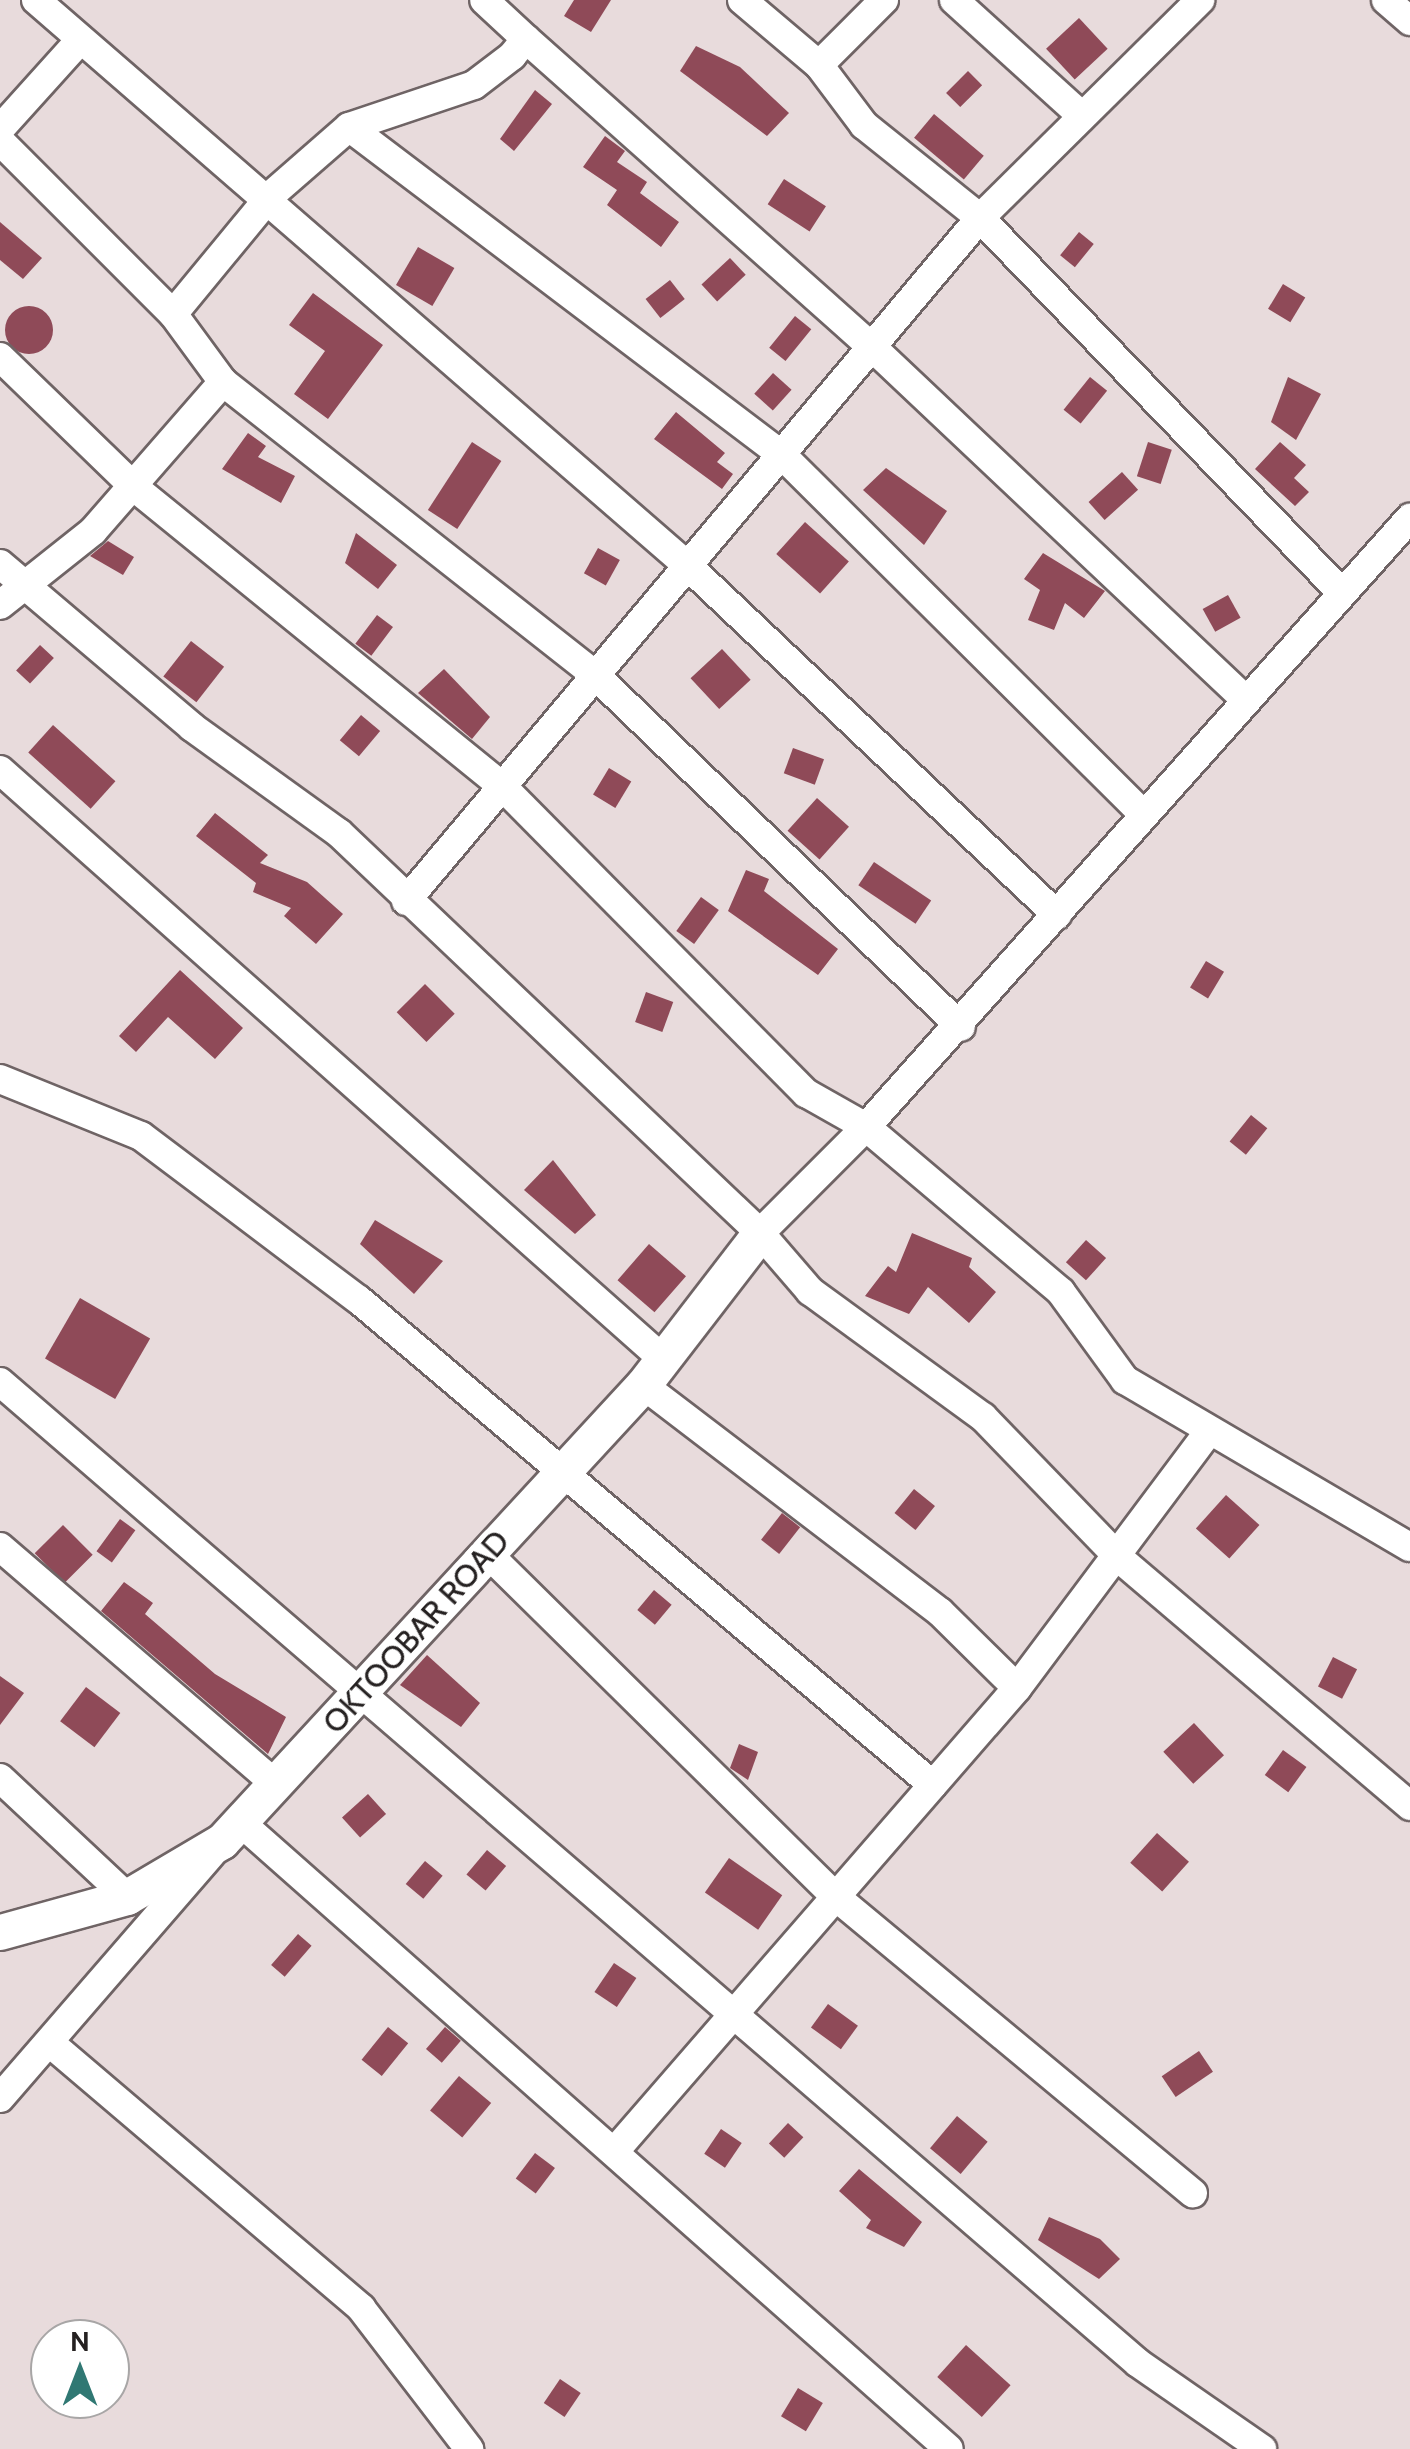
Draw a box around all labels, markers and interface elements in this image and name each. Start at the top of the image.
street label: OKTOOBAR ROAD [315,1522,517,1742]
north arrow [30,2319,130,2419]
text: N [70,2324,90,2358]

